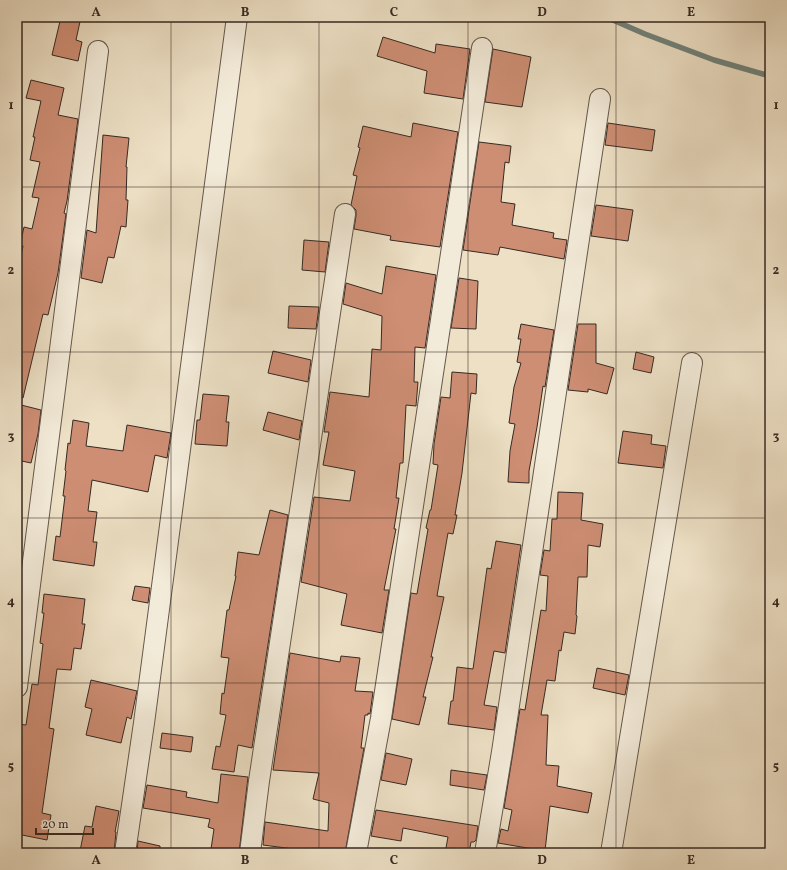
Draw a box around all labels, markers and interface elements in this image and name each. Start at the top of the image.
text: A [91,4,101,22]
text: B [241,4,250,22]
text: C [390,4,398,22]
text: D [537,4,547,22]
text: E [687,4,695,22]
text: 1 [8,97,14,115]
text: 1 [773,97,779,115]
text: 2 [8,262,15,280]
text: 2 [773,262,780,280]
text: 3 [8,428,15,446]
text: 3 [773,428,780,446]
text: 4 [7,593,15,611]
text: 4 [772,593,780,611]
text: 5 [8,758,14,776]
text: 5 [773,758,779,776]
scale bar [36,810,93,836]
text: 20 m [42,817,69,833]
text: A [91,852,101,870]
text: B [241,852,250,870]
text: C [390,852,398,870]
text: D [537,852,547,870]
text: E [687,852,695,870]

